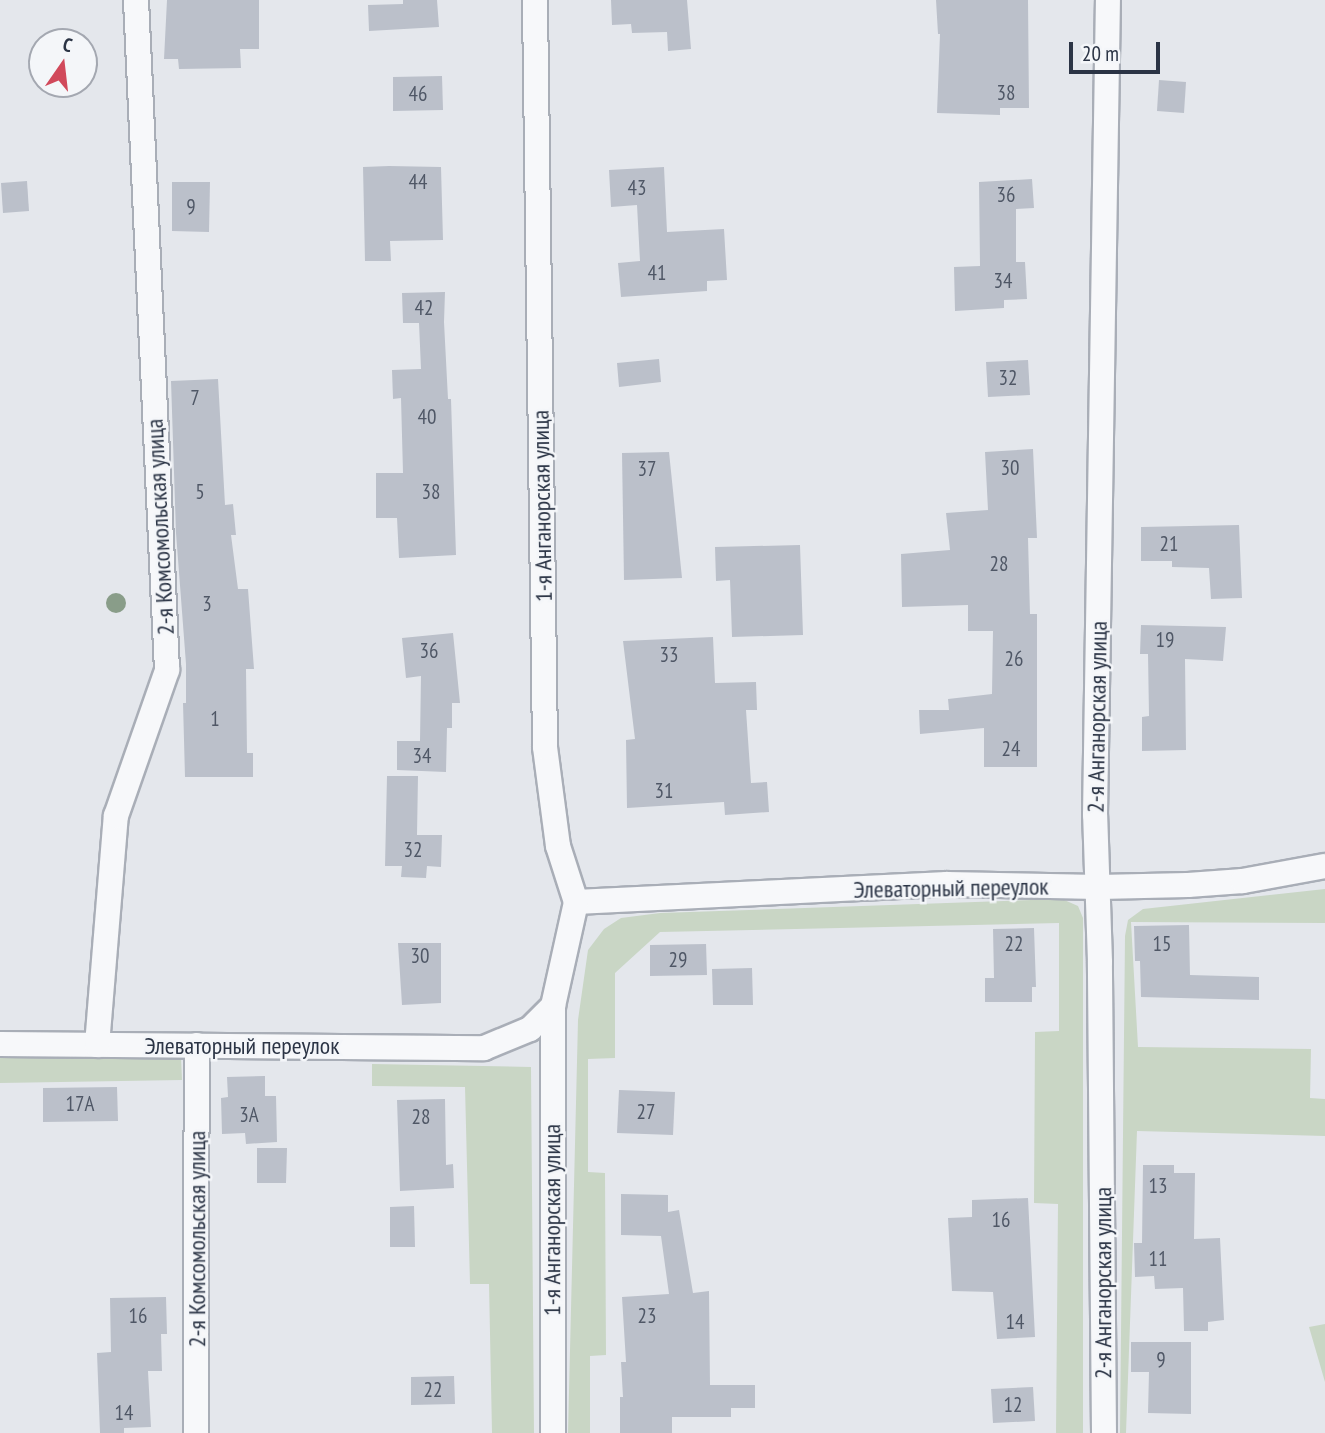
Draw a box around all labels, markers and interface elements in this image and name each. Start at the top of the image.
north arrow [28,28,98,98]
scale bar [1073,28,1164,72]
text: С [60,32,75,57]
text: 20 m [1082,40,1119,67]
house number: 38 [997,80,1015,106]
house number: 46 [409,81,427,107]
house number: 44 [409,169,427,195]
house number: 43 [628,175,646,201]
house number: 36 [997,182,1015,208]
house number: 9 [186,194,196,220]
house number: 41 [648,260,666,286]
house number: 34 [994,268,1012,294]
house number: 42 [415,295,433,321]
house number: 32 [999,365,1017,391]
house number: 7 [190,385,200,411]
house number: 40 [418,404,436,430]
street label: 1-я Анганорская улица [526,409,558,603]
street label: 2-я Комсомольская улица [140,418,180,636]
house number: 30 [1001,455,1019,481]
house number: 37 [638,456,656,482]
house number: 5 [195,479,205,505]
house number: 38 [422,479,440,505]
house number: 21 [1160,531,1178,557]
house number: 28 [990,551,1008,577]
house number: 3 [202,591,212,617]
street label: 2-я Анганорская улица [1081,620,1113,814]
house number: 19 [1156,627,1174,653]
house number: 36 [420,638,438,664]
house number: 33 [660,642,678,668]
house number: 26 [1005,646,1023,672]
house number: 1 [210,706,220,732]
house number: 24 [1002,736,1020,762]
house number: 34 [413,743,431,769]
house number: 31 [655,778,673,804]
house number: 32 [404,837,422,863]
street label: Элеваторный переулок [853,872,1049,904]
house number: 22 [1005,931,1023,957]
house number: 15 [1153,931,1171,957]
house number: 30 [411,943,429,969]
house number: 29 [669,947,687,973]
street label: Элеваторный переулок [144,1032,340,1060]
house number: 17А [66,1091,94,1117]
house number: 27 [637,1099,655,1125]
house number: 3А [239,1102,259,1128]
house number: 28 [412,1104,430,1130]
street label: 1-я Анганорская улица [538,1124,566,1316]
street label: 2-я Комсомольская улица [183,1131,211,1347]
house number: 13 [1149,1173,1167,1199]
street label: 2-я Анганорская улица [1089,1187,1117,1379]
house number: 16 [992,1207,1010,1233]
house number: 11 [1149,1246,1167,1272]
house number: 16 [129,1303,147,1329]
house number: 23 [638,1303,656,1329]
house number: 14 [1006,1309,1024,1335]
house number: 9 [1156,1347,1166,1373]
house number: 22 [424,1377,442,1403]
house number: 12 [1004,1392,1022,1418]
house number: 14 [115,1400,133,1426]

